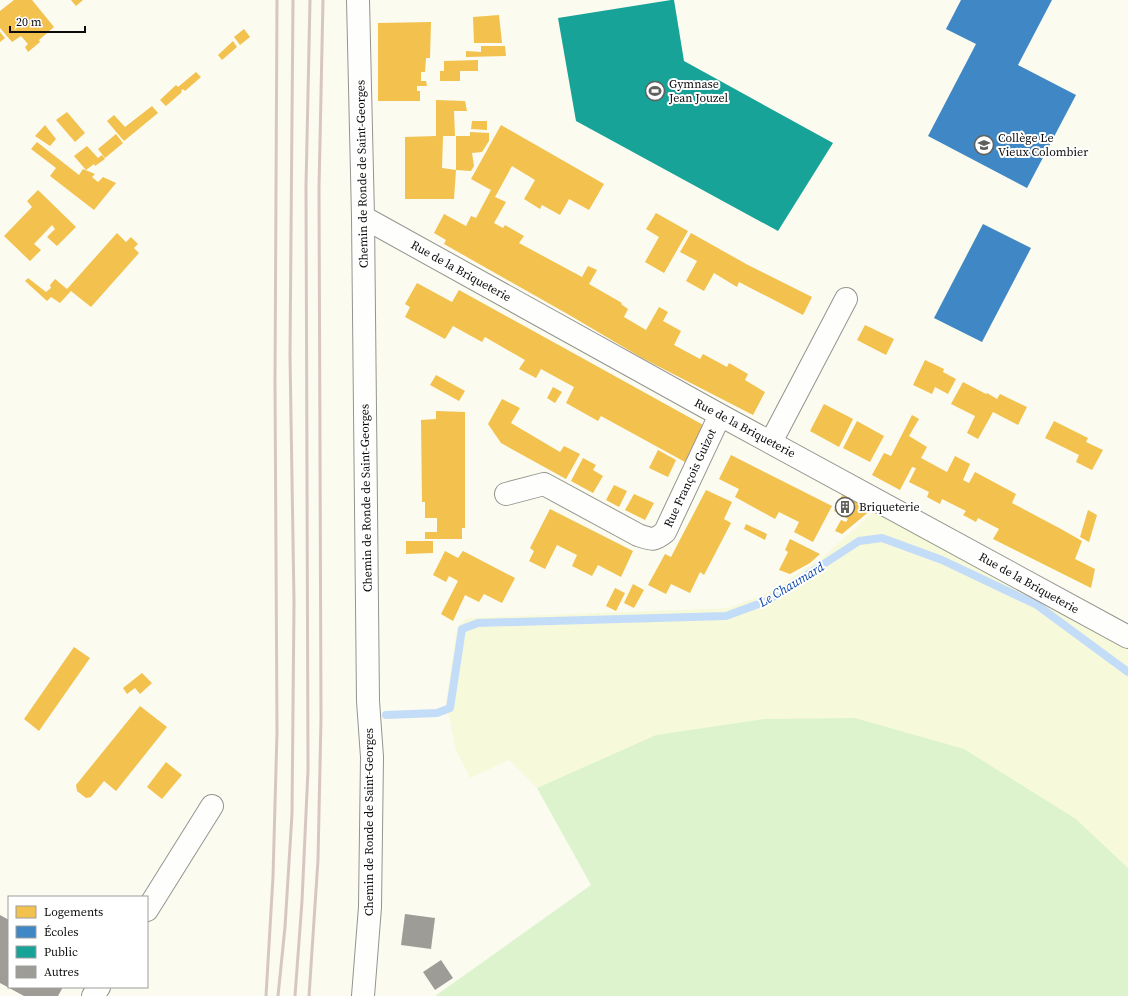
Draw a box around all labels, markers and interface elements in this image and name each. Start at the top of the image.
scale bar [10,8,85,34]
text: 20 m [16,14,42,30]
place label: Gymnase Jean Jouzel [668,76,729,106]
street label: Chemin de Ronde de Saint-Georges [352,80,372,268]
sports icon: Gymnase Jean Jouzel [644,80,666,102]
place label: Collège Le Vieux Colombier [998,130,1088,160]
school or university icon: Collège Le Vieux Colombier [973,134,995,156]
street label: Rue de la Briqueterie [408,237,514,305]
street label: Rue de la Briqueterie [692,395,798,461]
street label: Chemin de Ronde de Saint-Georges [356,404,376,592]
street label: Rue François Guizot [660,426,720,530]
building icon: Briqueterie [834,496,856,518]
place label: Briqueterie [859,499,920,515]
street label: Rue de la Briqueterie [976,549,1082,617]
water label: Le Chaumard [755,558,827,611]
street label: Chemin de Ronde de Saint-Georges [361,728,377,916]
legend [8,896,148,988]
text: Logements [44,904,103,920]
text: Écoles [44,924,78,940]
text: Public [44,944,78,960]
text: Autres [44,964,79,980]

